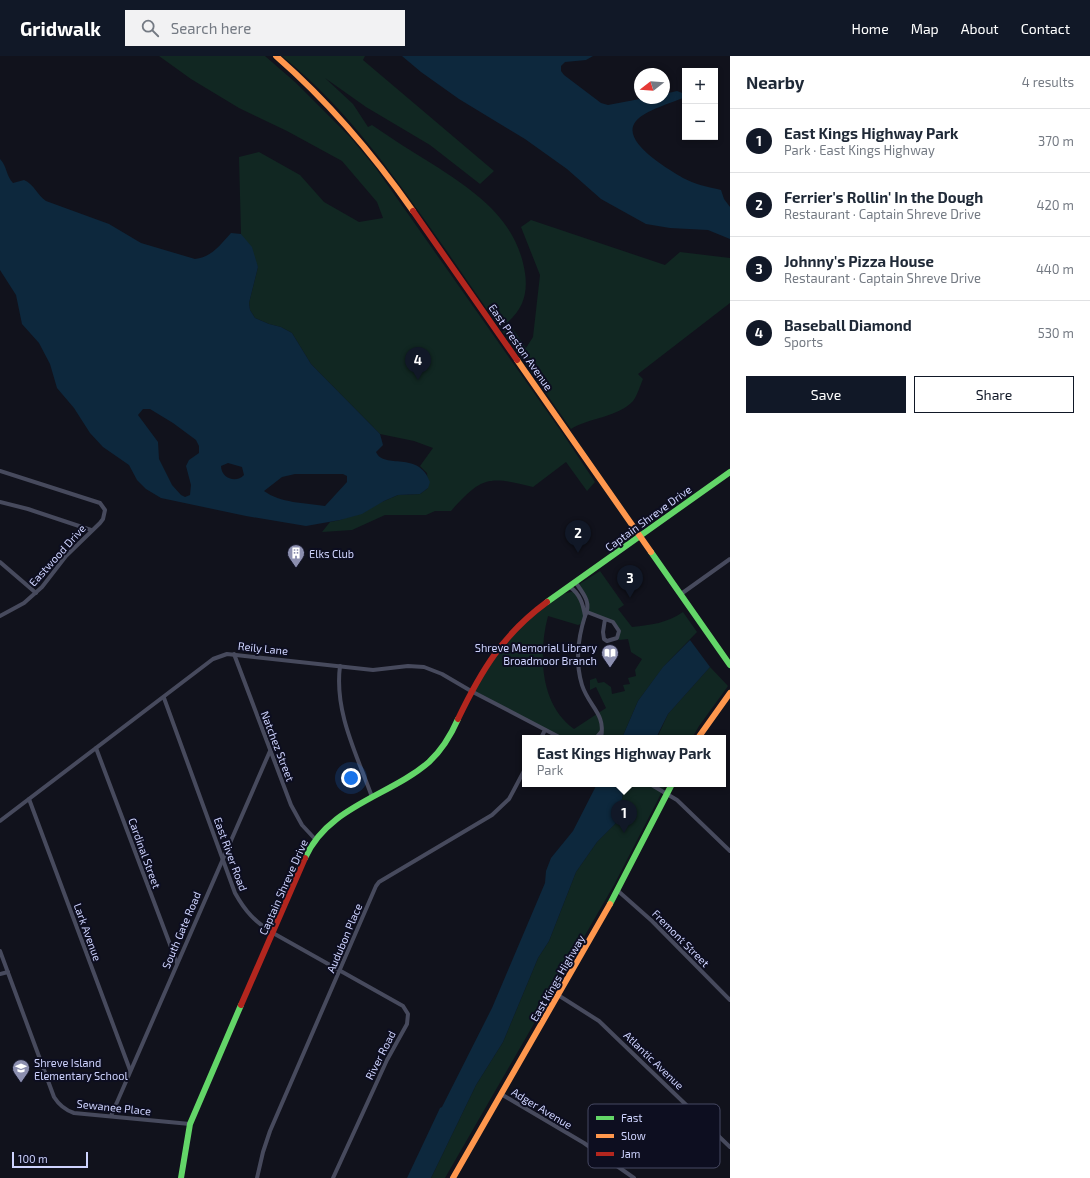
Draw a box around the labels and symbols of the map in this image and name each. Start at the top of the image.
north arrow [634,68,670,104]
street label: East Preston Avenue [486,301,556,393]
pin: 4 [405,347,431,380]
street label: Captain Shreve Drive [602,482,694,554]
pin: 2 [565,520,591,553]
street label: Eastwood Drive [26,521,88,588]
building icon: Elks Club [286,543,306,568]
place label: Elks Club [309,547,354,560]
pin: 3 [617,565,643,598]
street label: Reily Lane [237,639,289,657]
place label: Shreve Memorial Library Broadmoor Branch [475,641,597,667]
library icon: Shreve Memorial Library Broadmoor Branch [600,643,620,668]
street label: Natchez Street [259,709,297,783]
your location [341,768,361,788]
pin: 1 [611,800,637,833]
street label: East River Road [212,815,250,893]
street label: Cardinal Street [126,816,164,890]
street label: Captain Shreve Drive [256,837,310,937]
street label: South Gate Road [159,889,203,971]
street label: Lark Avenue [72,901,105,963]
street label: Audubon Place [324,901,364,975]
street label: Fremont Street [650,907,712,969]
street label: East Kings Highway [527,932,587,1024]
street label: River Road [362,1028,398,1082]
street label: Atlantic Avenue [621,1028,687,1092]
place label: Shreve Island Elementary School [34,1056,128,1082]
school or university icon: Shreve Island Elementary School [11,1058,31,1083]
street label: Adger Avenue [509,1085,575,1131]
street label: Sewanee Place [76,1097,152,1117]
legend [588,1104,720,1168]
text: Fast [621,1111,643,1124]
text: Slow [621,1129,646,1142]
text: Jam [621,1147,640,1160]
scale bar [12,1150,88,1169]

